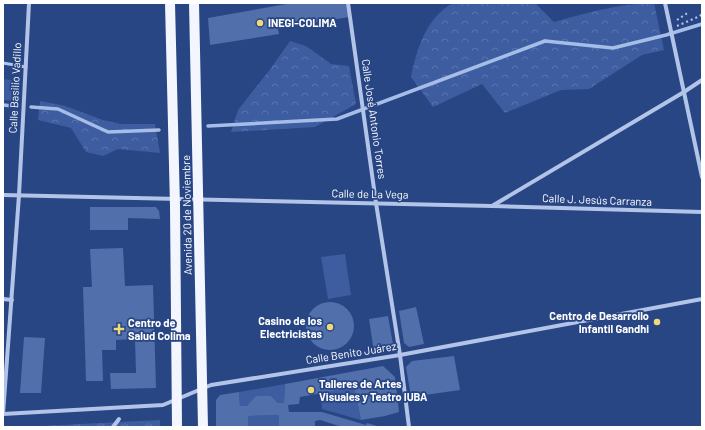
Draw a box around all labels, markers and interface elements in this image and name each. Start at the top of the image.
place label: INEGI-COLIMA [268,16,337,29]
marker: INEGI-COLIMA [255,18,265,28]
street label: Calle Basilio Vadillo [6,42,23,134]
street label: Calle José Antonio Torres [360,58,389,180]
street label: Avenida 20 de Noviembre [179,155,194,275]
street label: Calle de La Vega [332,186,409,201]
street label: Calle J. Jesús Carranza [542,191,652,208]
place label: Centro de Desarrollo Infantil Gandhi [549,309,649,335]
place label: Casino de los Electricistas [258,314,322,340]
place label: Centro de Salud Colima [128,316,191,342]
marker: Centro de Desarrollo Infantil Gandhi [652,317,662,327]
marker: Casino de los Electricistas [325,322,335,332]
marker: Centro de Salud Colima [113,323,125,335]
street label: Calle Benito Juárez [305,339,397,366]
place label: Talleres de Artes Visuales y Teatro IUBA [319,377,428,403]
marker: Talleres de Artes Visuales y Teatro IUBA [306,385,316,395]

